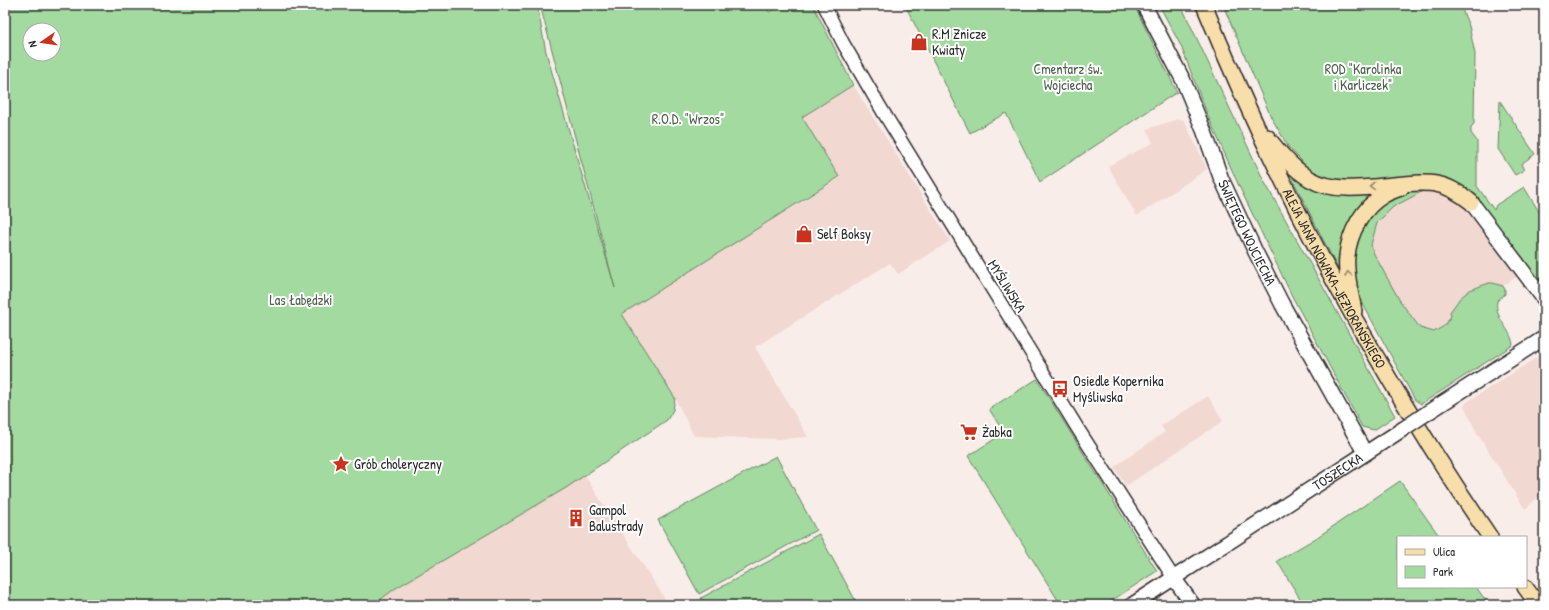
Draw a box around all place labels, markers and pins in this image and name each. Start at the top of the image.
place label: R.M Znicze Kwiaty [932,24,987,60]
shop icon: R.M Znicze Kwiaty [909,32,929,52]
shop icon: Self Boksy [794,224,814,244]
place label: Self Boksy [817,224,871,244]
place label: Osiedle Kopernika Myśliwska [1073,371,1164,407]
bus stop icon: Osiedle Kopernika Myśliwska [1050,379,1070,399]
supermarket icon: Żabka [959,422,979,442]
place label: Żabka [982,422,1012,441]
place icon: Grób choleryczny [331,454,351,474]
place label: Grób choleryczny [354,454,442,474]
place label: Gampol Balustrady [589,500,643,536]
building icon: Gampol Balustrady [566,508,586,528]

